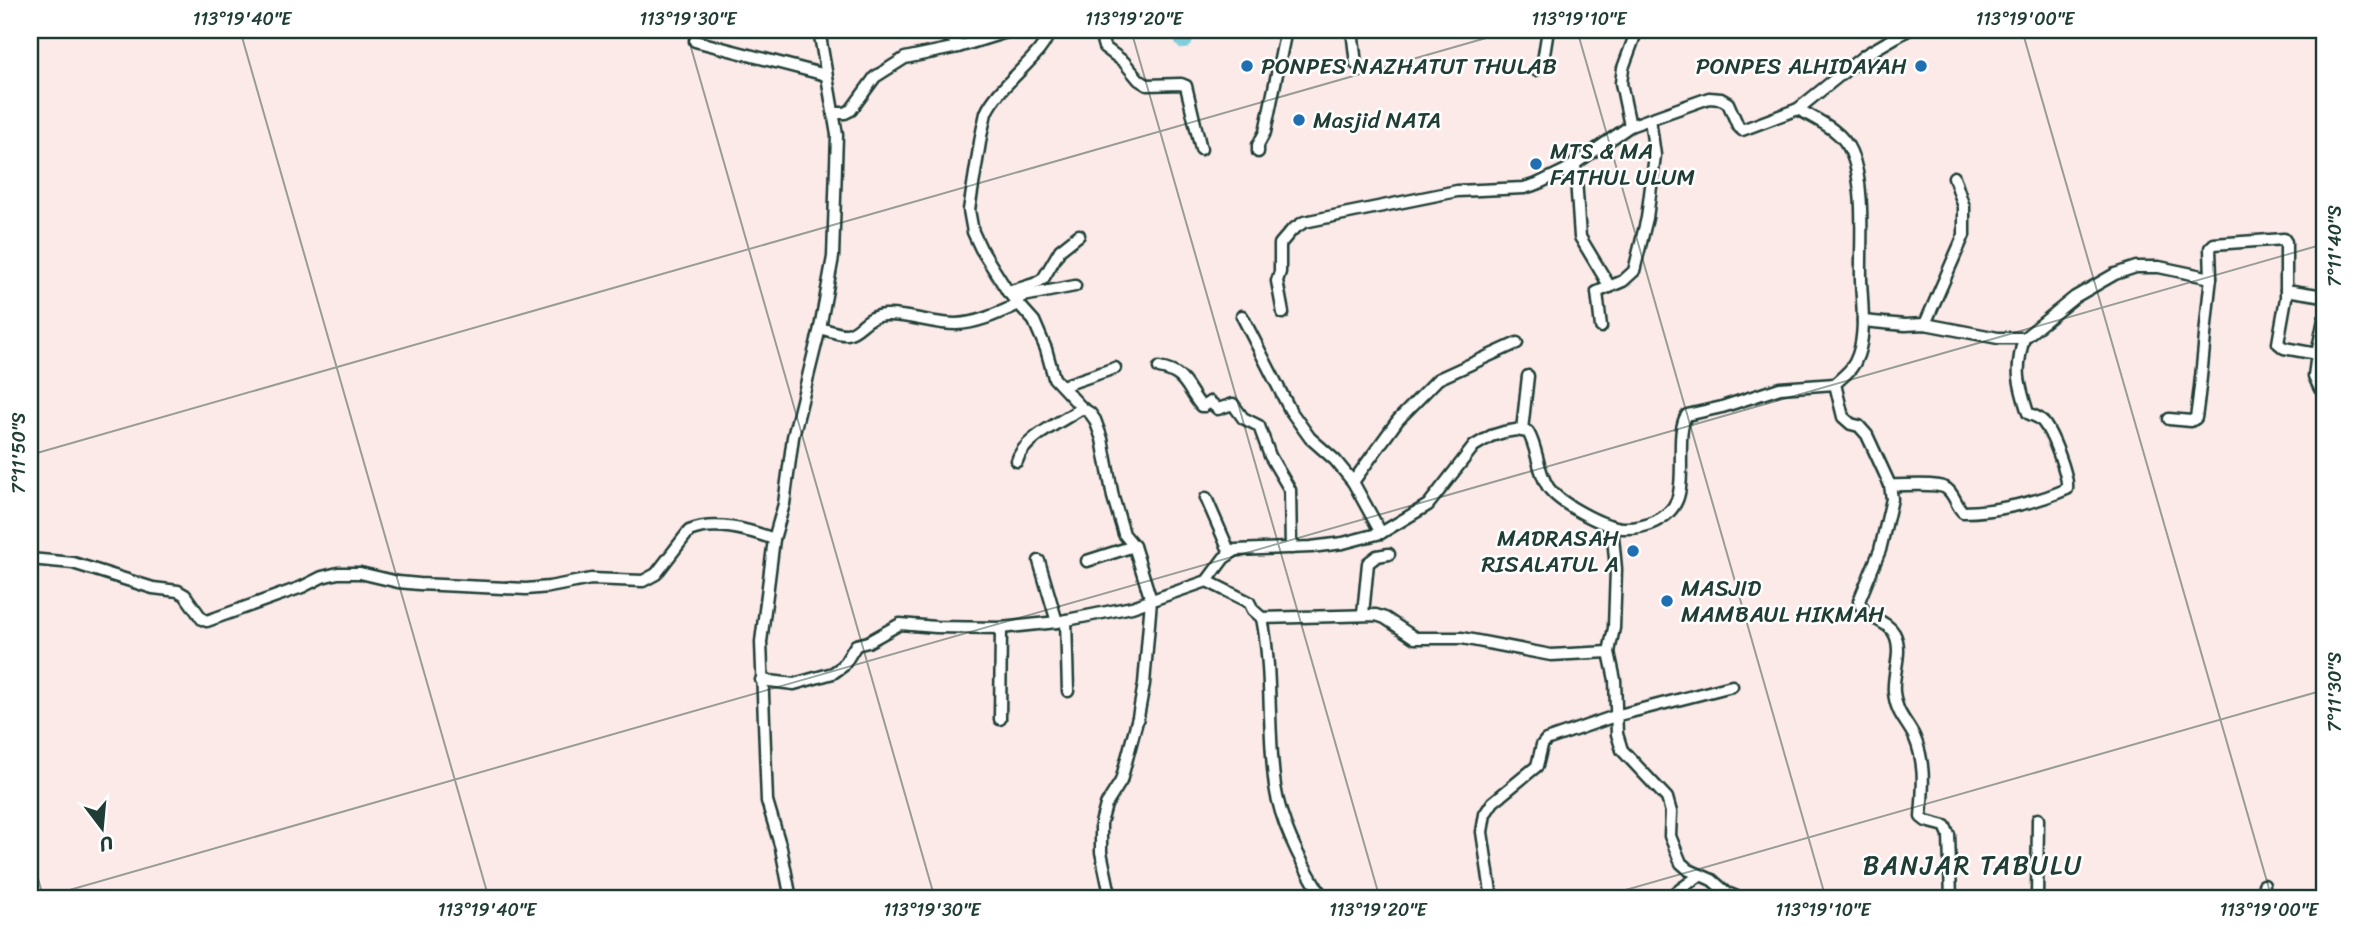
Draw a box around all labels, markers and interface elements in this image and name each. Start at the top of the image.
text: 113°19'40"E [193,3,292,35]
text: 113°19'30"E [639,3,738,35]
text: 113°19'20"E [1085,3,1184,35]
text: 113°19'10"E [1531,3,1628,35]
text: 113°19'00"E [1976,3,2075,35]
place label: PONPES NAZHATUT THULAB [1261,46,1557,87]
place label: PONPES ALHIDAYAH [1696,46,1907,87]
marker: PONPES NAZHATUT THULAB [1239,58,1255,74]
marker: PONPES ALHIDAYAH [1913,58,1929,74]
place label: Masjid NATA [1313,100,1441,141]
marker: Masjid NATA [1291,112,1307,128]
place label: MTS & MA FATHUL ULUM [1550,131,1695,198]
marker: MTS & MA FATHUL ULUM [1528,156,1544,172]
text: 7°11'40"S [2319,205,2351,287]
text: 7°11'50"S [3,412,35,494]
place label: MADRASAH RISALATUL A [1481,518,1620,585]
marker: MADRASAH RISALATUL A [1625,543,1641,559]
place label: MASJID MAMBAUL HIKMAH [1681,568,1885,635]
marker: MASJID MAMBAUL HIKMAH [1659,593,1675,609]
text: 7°11'30"S [2319,652,2351,732]
north arrow [66,792,136,862]
text: U [95,826,117,862]
district label: BANJAR TABULU [1863,842,2083,888]
text: 113°19'40"E [438,894,537,926]
text: 113°19'30"E [883,894,982,926]
text: 113°19'20"E [1329,894,1428,926]
text: 113°19'10"E [1775,894,1872,926]
text: 113°19'00"E [2220,894,2319,926]

